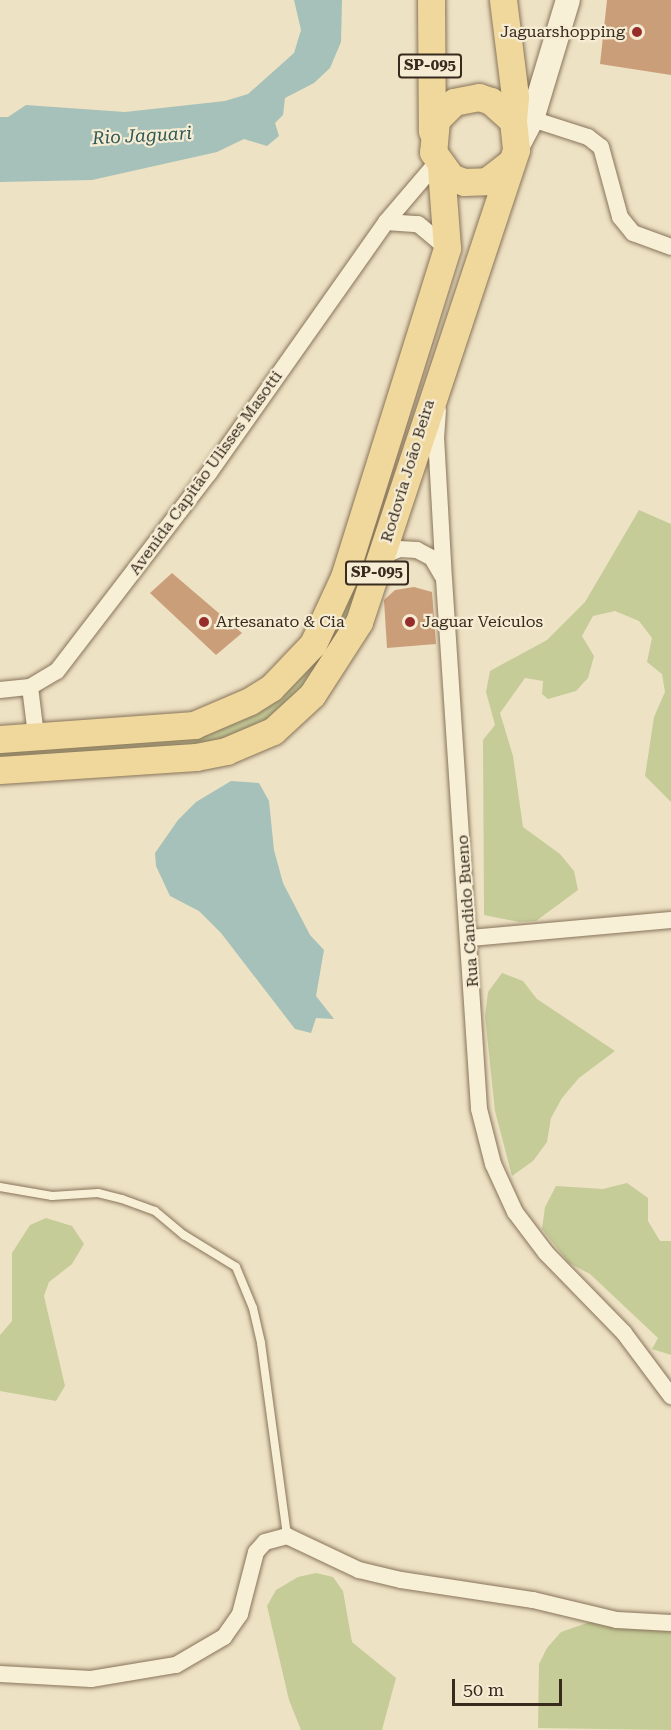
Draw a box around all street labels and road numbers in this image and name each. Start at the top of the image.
road number: SP-095 [397,54,463,78]
street label: Avenida Capitão Ulisses Masotti [125,367,287,579]
street label: Rodovia João Beira [377,397,439,545]
road number: SP-095 [344,561,410,585]
street label: Rua Candido Bueno [453,834,483,988]

